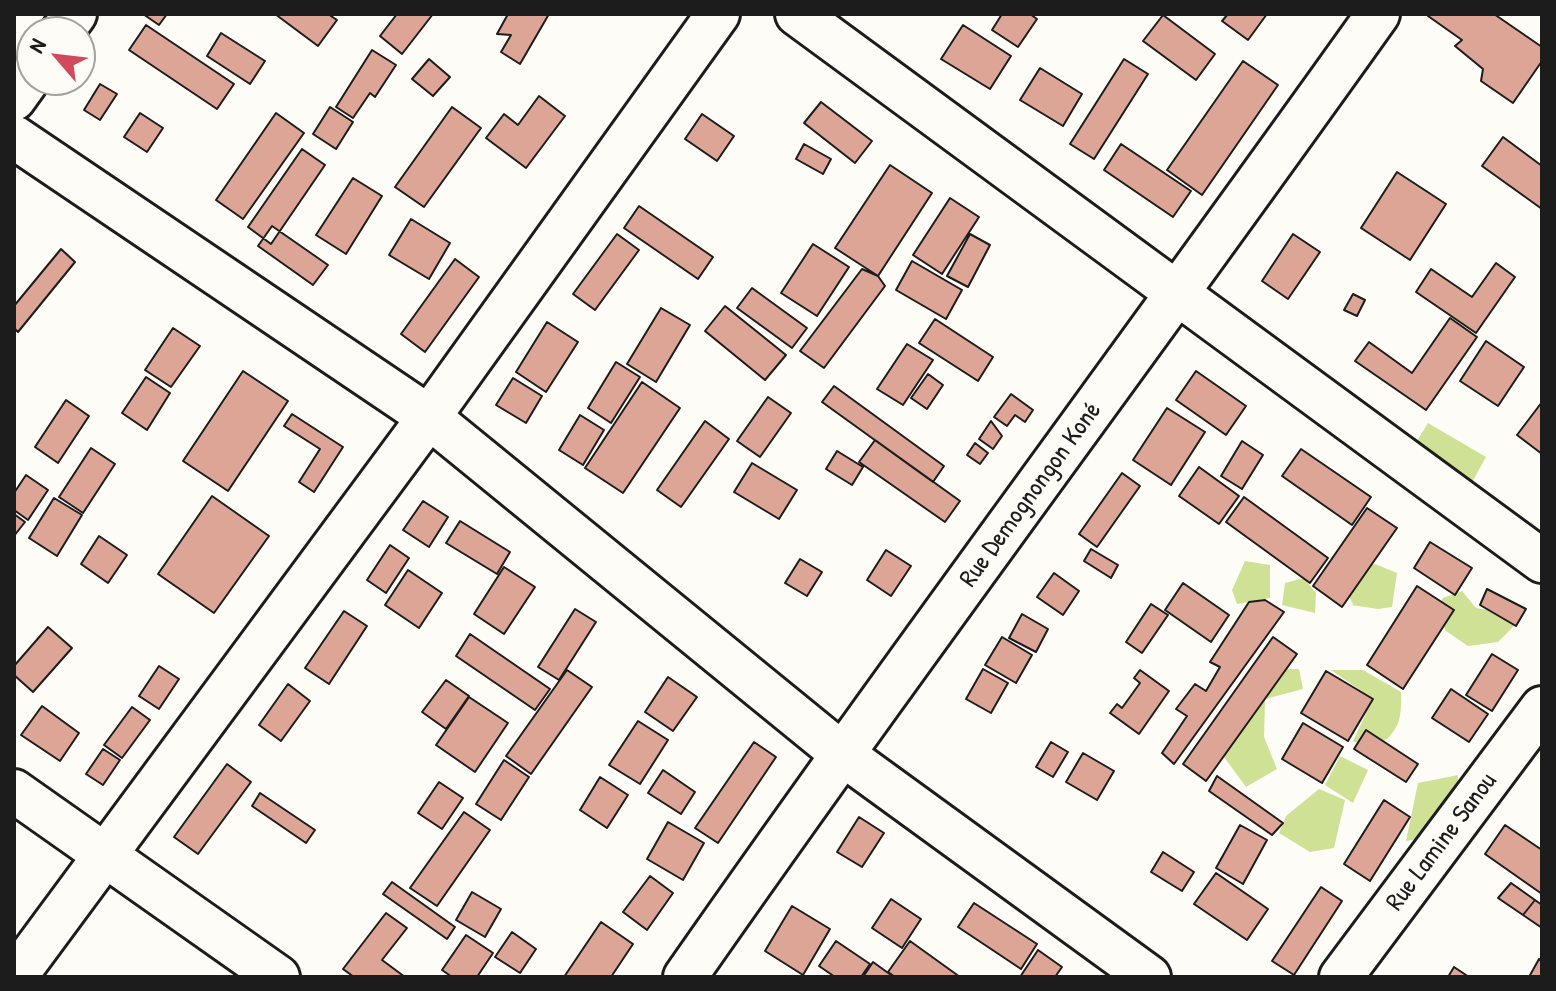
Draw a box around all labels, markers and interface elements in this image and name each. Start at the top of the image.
north arrow [16,16,96,96]
text: N [21,33,53,58]
street label: Rue Demognongon Koné [953,396,1109,594]
street label: Rue Lamine Sanou [1380,767,1504,917]

